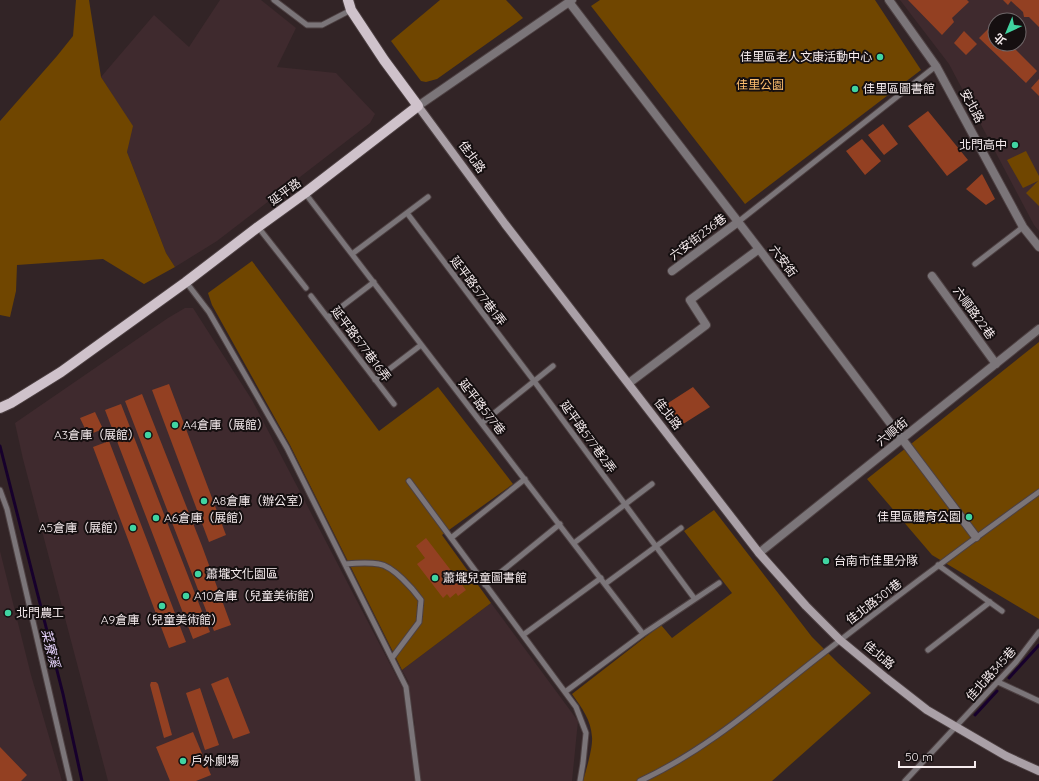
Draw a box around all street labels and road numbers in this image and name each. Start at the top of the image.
street label: 安北路 [957,86,988,125]
street label: 佳北路 [456,138,489,176]
street label: 延平路 [266,175,304,208]
street label: 六安街236巷 [666,210,729,263]
street label: 六安街 [767,242,800,280]
street label: 延平路577巷1弄 [447,253,509,328]
street label: 六順路22巷 [950,284,998,342]
street label: 延平路577巷16弄 [328,303,394,384]
street label: 延平路577巷 [456,376,509,438]
street label: 佳北路 [651,395,685,432]
street label: 延平路577巷2弄 [557,398,620,476]
street label: 六順街 [873,414,910,449]
street label: 佳北路301巷 [843,576,905,627]
street label: 佳北路 [861,637,898,672]
street label: 佳北路345巷 [963,644,1019,704]

